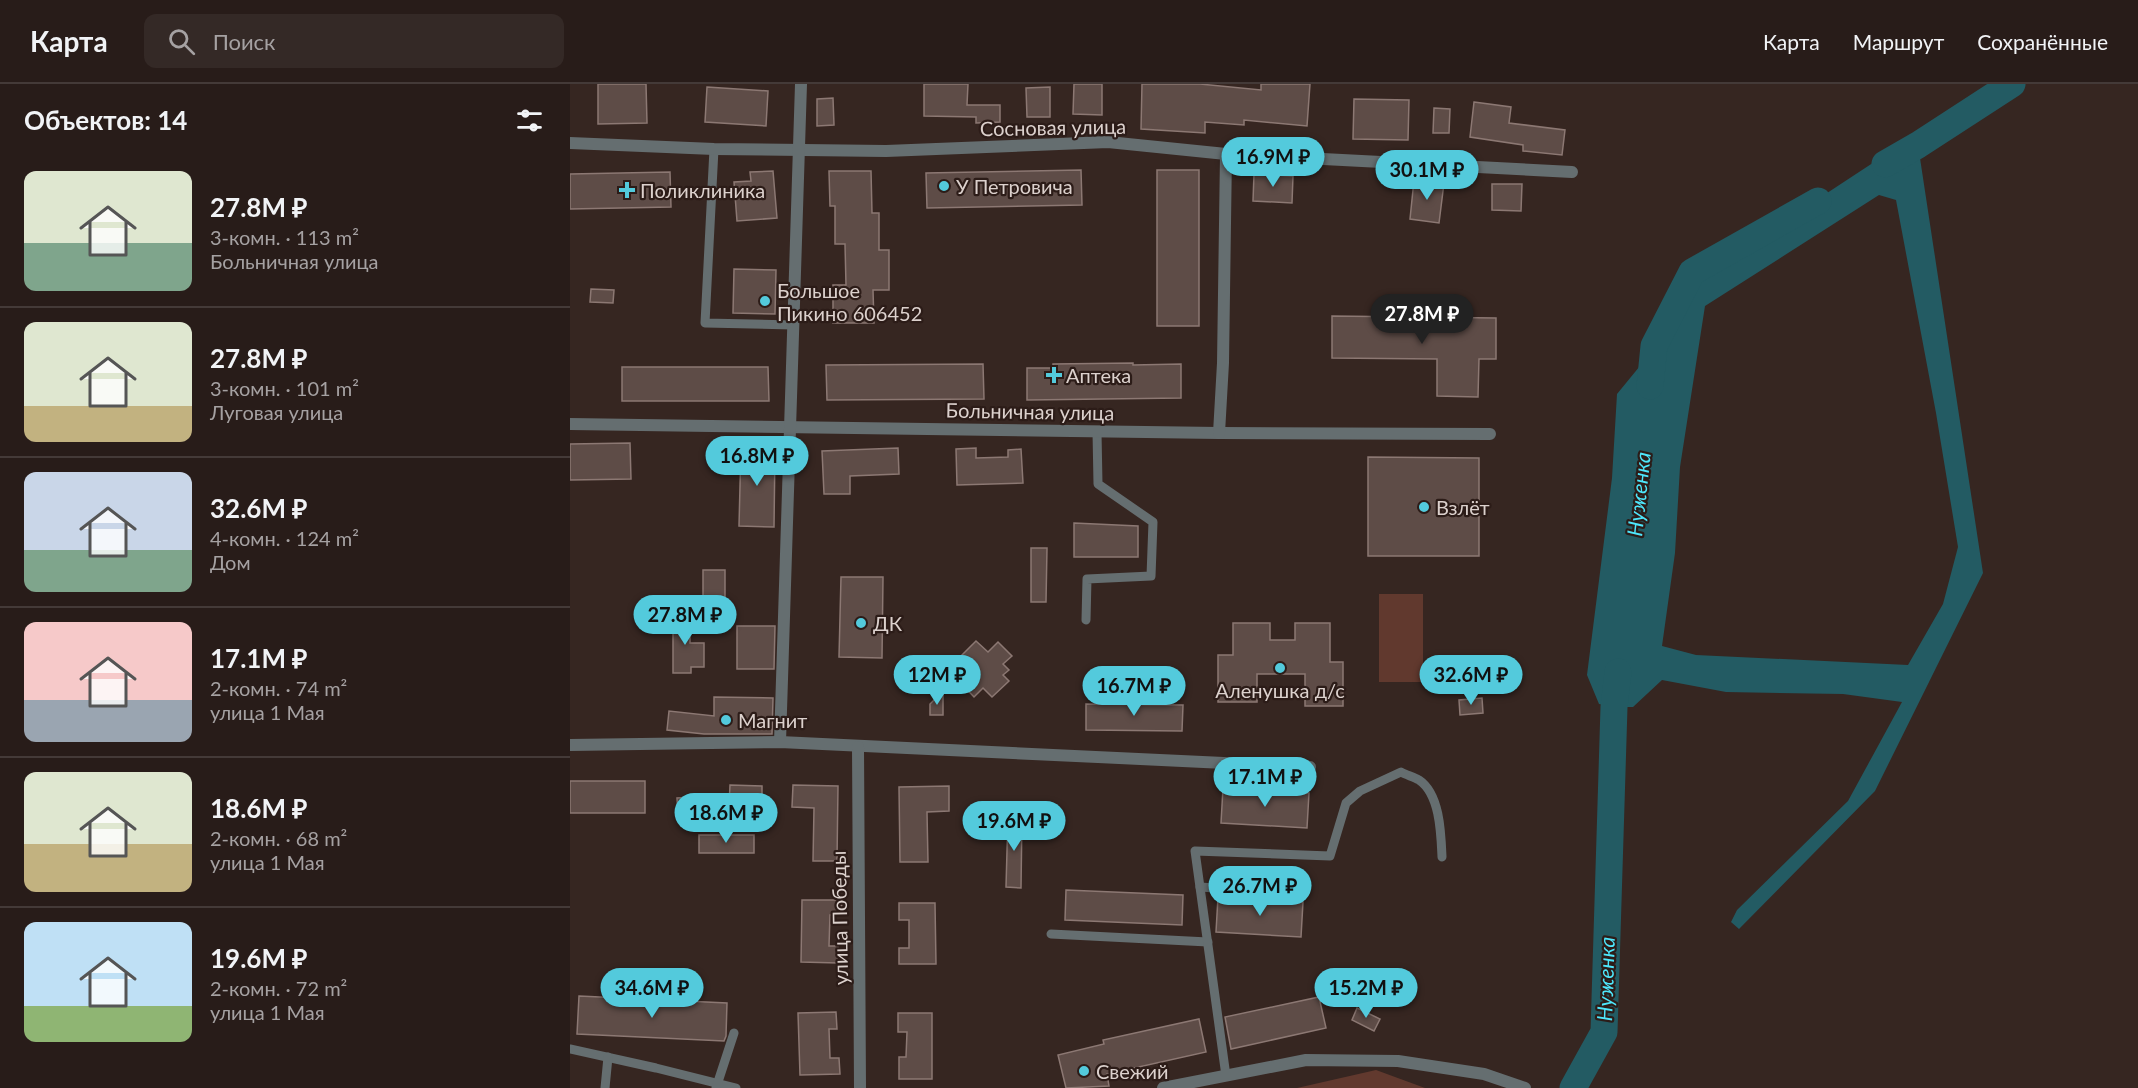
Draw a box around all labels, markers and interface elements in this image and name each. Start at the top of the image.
search box [144,14,564,68]
text: Карта [30,24,108,58]
icon: search [165,25,198,58]
text: Поиск [213,28,276,55]
text: Карта [1763,29,1820,54]
text: Маршрут [1853,29,1944,54]
text: Сохранённые [1977,29,2108,54]
text: Объектов: 14 [24,104,187,136]
icon: filters [513,104,546,137]
street label: Сосновая улица [980,114,1126,140]
pin: 16.9M ₽ [1218,137,1328,188]
text: 16.9M ₽ [1236,144,1310,168]
pin: 30.1M ₽ [1372,150,1482,201]
text: 30.1M ₽ [1390,157,1464,181]
place label: У Петровича [956,174,1073,198]
place label: Поликлиника [640,178,765,202]
marker: У Петровича [937,179,951,193]
marker: Поликлиника [618,181,636,199]
text: 27.8M ₽ [210,191,307,223]
icon: home [72,195,144,267]
text: 3-комн. · 113 m² [210,225,359,249]
text: Больничная улица [210,249,379,273]
place label: Большое Пикино 606452 [777,278,922,325]
marker: Большое Пикино 606452 [758,294,772,308]
pin: 27.8M ₽ [1367,294,1477,345]
text: 27.8M ₽ [1385,301,1459,325]
text: 27.8M ₽ [210,342,307,374]
icon: home [72,346,144,418]
place label: Аптека [1066,363,1131,387]
marker: Аптека [1047,368,1061,382]
text: 3-комн. · 101 m² [210,376,359,400]
street label: Больничная улица [946,398,1114,424]
text: Луговая улица [210,400,343,424]
pin: 16.8M ₽ [702,436,812,487]
text: 16.8M ₽ [720,443,794,467]
water label: Нуженка [1621,451,1655,537]
text: 32.6M ₽ [210,492,307,524]
place label: Взлёт [1436,495,1490,519]
icon: home [72,496,144,568]
marker: Взлёт [1417,500,1431,514]
text: 4-комн. · 124 m² [210,526,359,550]
text: Дом [210,550,251,574]
pin: 27.8M ₽ [630,595,740,646]
text: 27.8M ₽ [648,602,722,626]
place label: ДК [873,611,903,635]
marker: ДК [854,616,868,630]
text: 17.1M ₽ [210,642,307,674]
icon: home [72,646,144,718]
pin: 12M ₽ [895,655,979,706]
pin: 32.6M ₽ [1416,655,1526,706]
marker: Аленушка д/с [1273,661,1287,675]
text: 12M ₽ [908,662,966,686]
text: 32.6M ₽ [1434,662,1508,686]
pin: 16.7M ₽ [1079,666,1189,717]
text: 16.7M ₽ [1097,673,1171,697]
text: 2-комн. · 74 m² [210,676,347,700]
place label: Аленушка д/с [1215,678,1345,702]
text: улица 1 Мая [210,700,325,724]
place label: Магнит [738,708,807,732]
marker: Магнит [719,713,733,727]
pin: 17.1M ₽ [1210,757,1320,808]
text: 17.1M ₽ [1228,764,1302,788]
text: 18.6M ₽ [210,792,307,824]
pin: 18.6M ₽ [671,793,781,844]
icon: home [72,796,144,868]
text: 18.6M ₽ [689,800,763,824]
pin: 19.6M ₽ [959,801,1069,852]
text: 19.6M ₽ [977,808,1051,832]
text: 2-комн. · 68 m² [210,826,347,850]
text: улица 1 Мая [210,850,325,874]
street label: улица Победы [826,851,852,985]
pin: 26.7M ₽ [1205,866,1315,917]
text: 26.7M ₽ [1223,873,1297,897]
water label: Нуженка [1591,936,1619,1022]
text: 19.6M ₽ [210,942,307,974]
icon: home [72,946,144,1018]
pin: 34.6M ₽ [597,968,707,1019]
pin: 15.2M ₽ [1311,968,1421,1019]
text: 34.6M ₽ [615,975,689,999]
text: 15.2M ₽ [1329,975,1403,999]
text: 2-комн. · 72 m² [210,976,347,1000]
text: улица 1 Мая [210,1000,325,1024]
place label: Свежий [1096,1059,1169,1083]
marker: Свежий [1077,1064,1091,1078]

